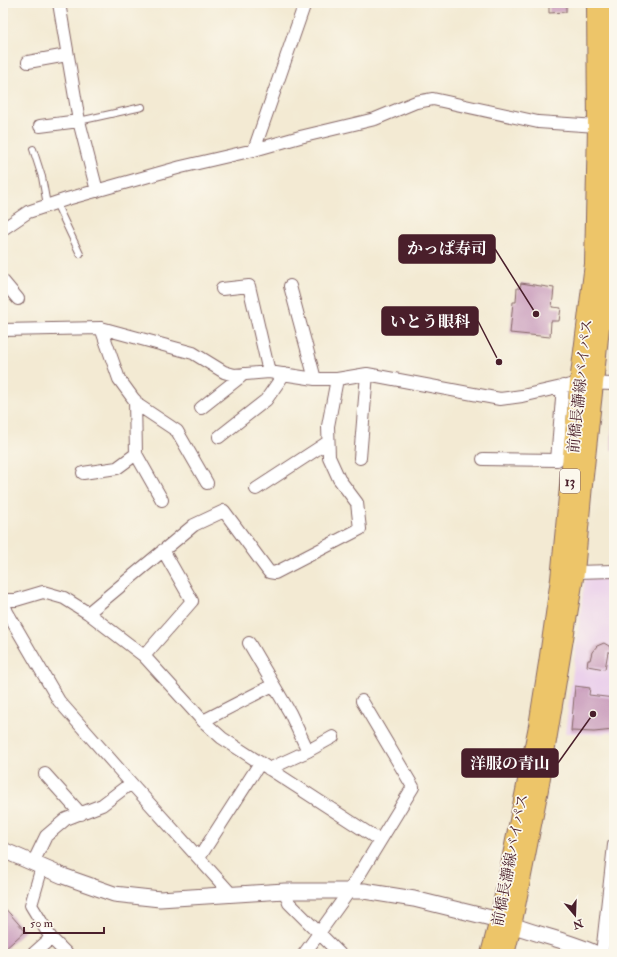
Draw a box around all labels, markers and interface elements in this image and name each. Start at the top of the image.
callout: かっぱ寿司 [399,235,495,263]
text: かっぱ寿司 [407,239,487,259]
callout: いとう眼科 [382,307,478,335]
text: いとう眼科 [390,312,471,332]
street label: 前橋長瀞線バイパス [564,318,597,454]
road number: 13 [560,469,580,493]
callout: 洋服の青山 [462,749,558,777]
text: 洋服の青山 [470,754,550,774]
street label: 前橋長瀞線バイパス [488,792,533,928]
north arrow [555,895,595,935]
scale bar [24,909,104,935]
text: 50 m [30,916,54,931]
text: N [570,916,586,932]

